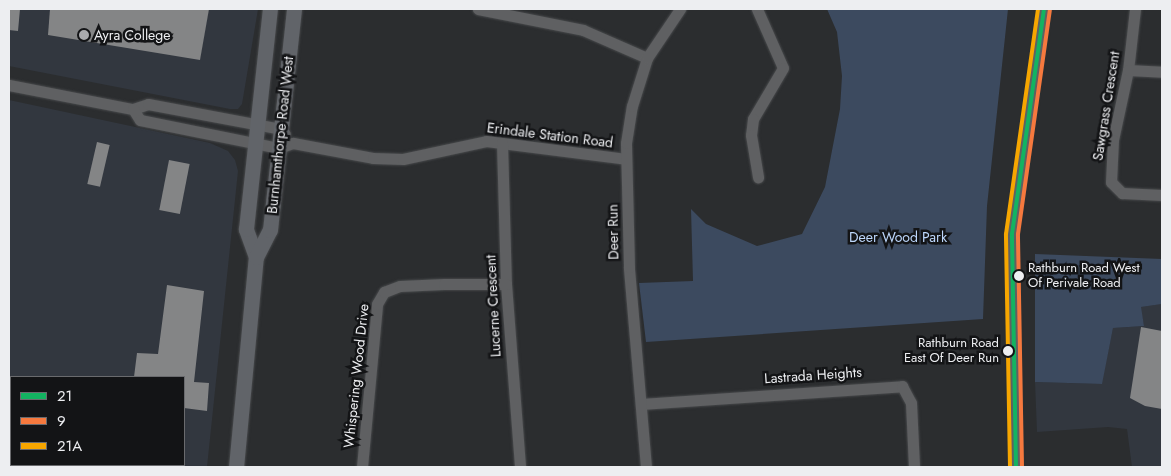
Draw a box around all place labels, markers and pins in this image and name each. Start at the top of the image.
place label: Ayra College [94,27,171,43]
marker: Ayra College [78,29,90,41]
place label: Rathburn Road West Of Perivale Road [1028,261,1140,292]
marker: Rathburn Road West Of Perivale Road [1014,271,1024,281]
place label: Rathburn Road East Of Deer Run [904,336,999,367]
marker: Rathburn Road East Of Deer Run [1003,346,1013,356]

